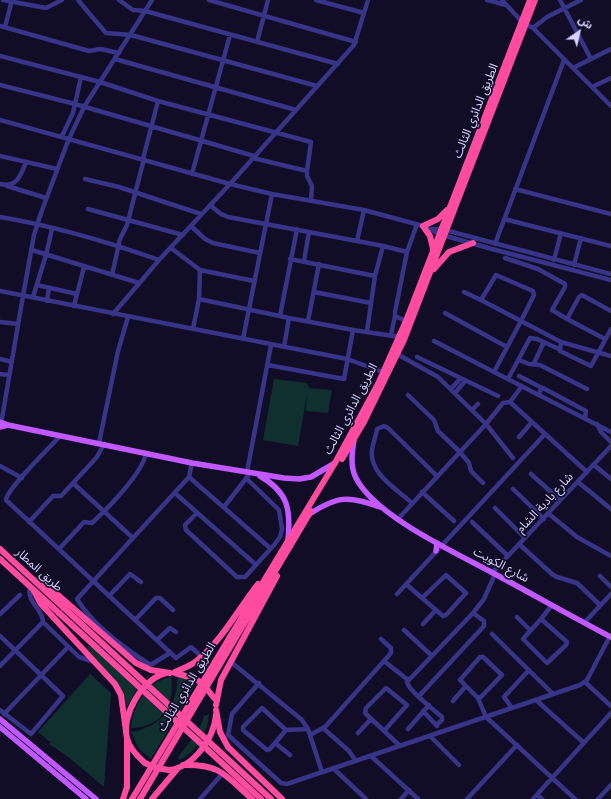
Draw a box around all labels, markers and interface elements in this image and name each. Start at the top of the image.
text: ش [576,11,596,32]
north arrow [559,12,599,52]
street label: الطريق الدائري الثالث [450,62,502,160]
street label: الطريق الدائري الثالث [321,361,381,457]
street label: شارع بادية الشام [513,470,577,536]
street label: شارع الكويت [471,544,531,586]
street label: طريق المطار [13,545,65,595]
street label: الطريق الدائري الثالث [155,640,219,734]

